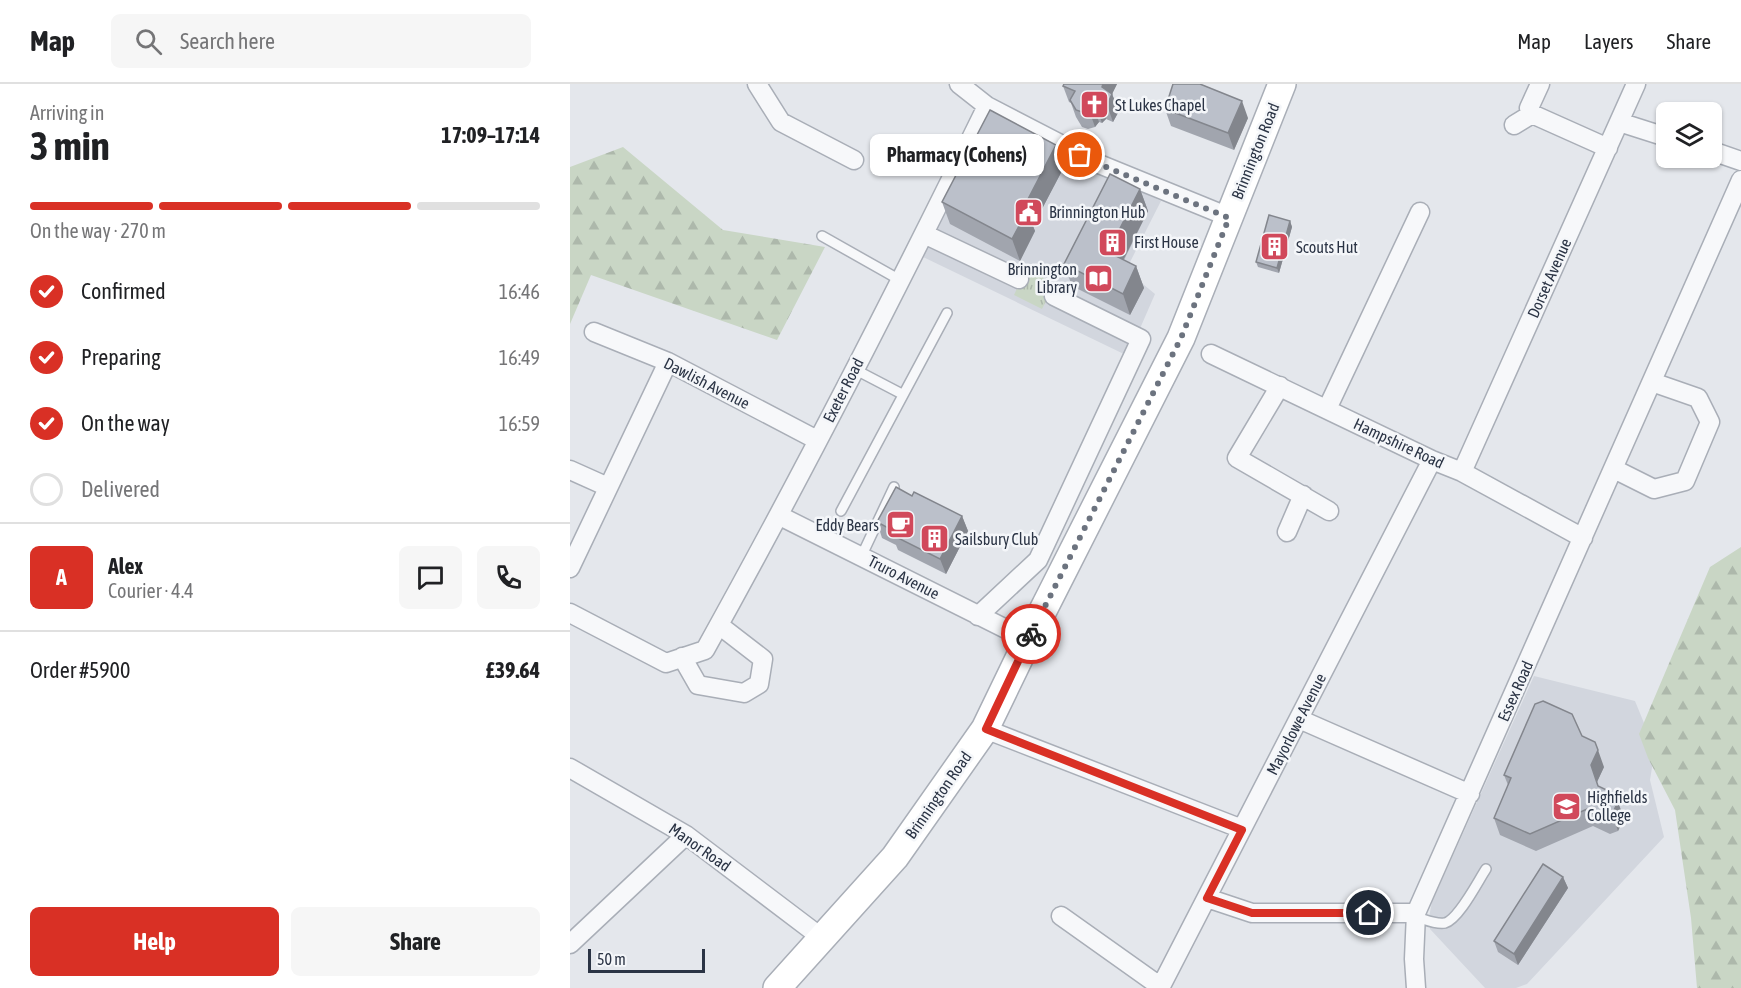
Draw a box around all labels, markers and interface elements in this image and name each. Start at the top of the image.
search box [111,14,531,68]
text: Map [30,25,75,57]
icon: search [132,25,165,58]
text: Search here [180,28,275,54]
text: Map [1517,29,1551,53]
text: Layers [1584,29,1634,53]
text: Share [1667,29,1711,53]
church icon: St Lukes Chapel [1078,89,1110,121]
place label: St Lukes Chapel [1115,96,1207,115]
street label: Brinnington Road [1227,100,1283,202]
text: Arriving in [30,101,104,124]
map controls [1656,102,1722,168]
button: layers [1656,102,1722,168]
text: 17:09–17:14 [441,122,540,148]
text: 3 min [30,124,110,168]
pin [1054,129,1105,180]
callout: Pharmacy (Cohens) [870,134,1044,176]
icon: bag [1063,138,1096,171]
text: Pharmacy (Cohens) [887,143,1027,166]
public building icon: Brinnington Hub [1012,196,1044,228]
place label: Brinnington Hub [1049,203,1145,222]
text: On the way · 270 m [30,219,166,242]
building icon: First House [1097,226,1129,258]
building icon: Scouts Hut [1259,231,1291,263]
place label: First House [1134,233,1199,251]
street label: Dorset Avenue [1523,235,1575,321]
place label: Scouts Hut [1296,238,1358,256]
place label: Brinnington Library [1007,260,1077,297]
library icon: Brinnington Library [1082,262,1114,294]
icon: check [30,275,63,308]
text: Confirmed [81,278,166,304]
text: 16:46 [499,280,540,303]
icon: check [30,341,63,374]
text: Preparing [81,344,161,370]
text: 16:49 [499,346,540,369]
street label: Dawlish Avenue [661,354,753,412]
street label: Exeter Road [819,355,867,425]
icon: check [30,407,63,440]
text: On the way [81,410,170,436]
text: 16:59 [499,412,540,435]
street label: Hampshire Road [1351,414,1447,473]
text: Delivered [81,476,160,502]
cafe icon: Eddy Bears [884,509,916,541]
place label: Eddy Bears [816,516,879,535]
building icon: Sailsbury Club [918,523,950,555]
place label: Sailsbury Club [955,530,1038,549]
button: chat [399,546,462,609]
button: phone [477,546,540,609]
street label: Truro Avenue [866,551,942,603]
text: Alex [108,553,143,579]
text: A [56,564,67,590]
text: Courier · 4.4 [108,579,194,602]
courier [1001,604,1061,664]
icon: bike [1015,618,1048,651]
text: Order #5900 [30,657,130,683]
text: £39.64 [485,657,540,683]
street label: Essex Road [1494,658,1536,724]
street label: Mayorlowe Avenue [1263,670,1330,778]
street label: Brinnington Road [901,748,976,843]
place label: Highfields College [1587,788,1648,825]
school or university icon: Highfields College [1550,790,1582,822]
street label: Manor Road [666,819,734,875]
pin [1343,887,1394,938]
icon: home [1352,896,1385,929]
button: Help [30,907,279,976]
button: Share [291,907,540,976]
scale bar [588,946,705,974]
text: 50 m [597,950,626,968]

